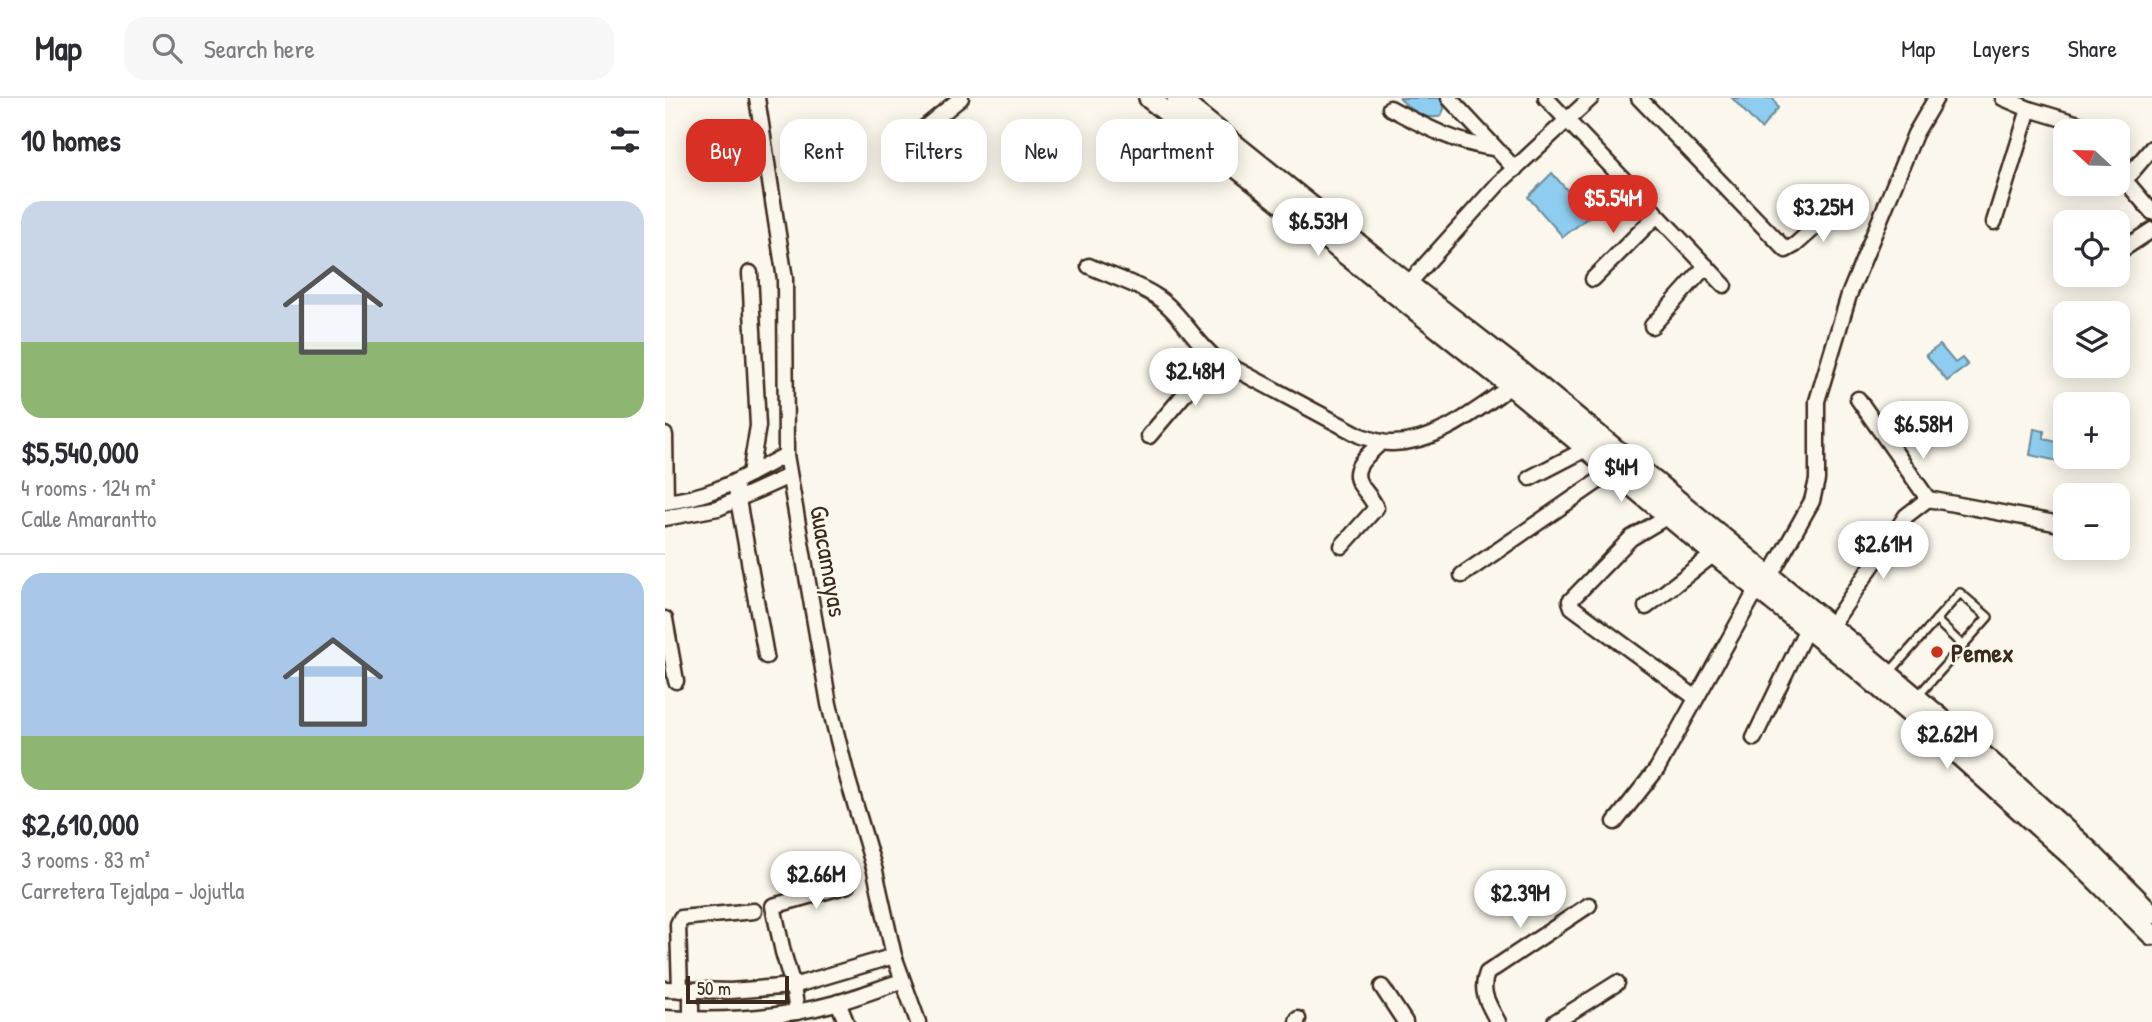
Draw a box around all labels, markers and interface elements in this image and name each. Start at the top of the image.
search box [124,17,614,80]
text: Map [35,26,82,70]
icon: search [148,29,186,67]
text: Search here [204,31,315,66]
text: Map [1901,32,1935,64]
text: Layers [1973,32,2030,64]
text: Share [2068,32,2117,64]
chip: Buy [686,119,766,182]
chip: Rent [780,119,867,182]
chip: Filters [881,119,987,182]
chip: New [1001,119,1082,182]
chip: Apartment [1096,119,1238,182]
north arrow [2053,119,2130,196]
map controls [2053,119,2130,560]
text: 10 homes [21,120,121,160]
icon: filters [606,121,644,159]
pin: $5.54M [1556,176,1670,235]
text: $5.54M [1584,182,1642,213]
pin: $3.25M [1766,184,1880,244]
text: $3.25M [1792,191,1854,222]
pin: $6.53M [1261,198,1375,258]
text: $6.53M [1288,205,1348,236]
button: locate [2053,210,2130,287]
icon: home [270,247,396,373]
button: layers [2053,301,2130,378]
pin: $2.48M [1138,348,1252,408]
text: $2.48M [1165,355,1225,386]
button: + [2053,392,2130,469]
pin: $6.58M [1866,402,1980,461]
text: $6.58M [1893,408,1953,439]
text: $5,540,000 [21,432,139,472]
pin: $4M [1587,444,1655,504]
text: $4M [1604,451,1638,482]
text: 4 rooms · 124 m² [21,472,156,503]
button: − [2053,483,2130,560]
text: Calle Amarantto [21,503,156,534]
street label: Guacamayas [802,503,856,619]
pin: $2.61M [1826,522,1940,581]
text: $2.61M [1854,528,1912,559]
icon: home [270,619,396,745]
place label: Pemex [1951,635,2014,670]
marker: Pemex [1929,644,1945,660]
pin: $2.62M [1890,712,2004,771]
text: $2.62M [1917,718,1977,749]
text: $2,610,000 [21,804,139,844]
text: 3 rooms · 83 m² [21,844,150,875]
pin: $2.66M [759,852,873,911]
text: $2.66M [786,858,846,889]
pin: $2.39M [1463,870,1577,930]
text: Carretera Tejalpa - Jojutla [21,875,244,906]
text: $2.39M [1490,877,1550,908]
scale bar [686,973,789,1005]
text: 50 m [697,975,731,1001]

